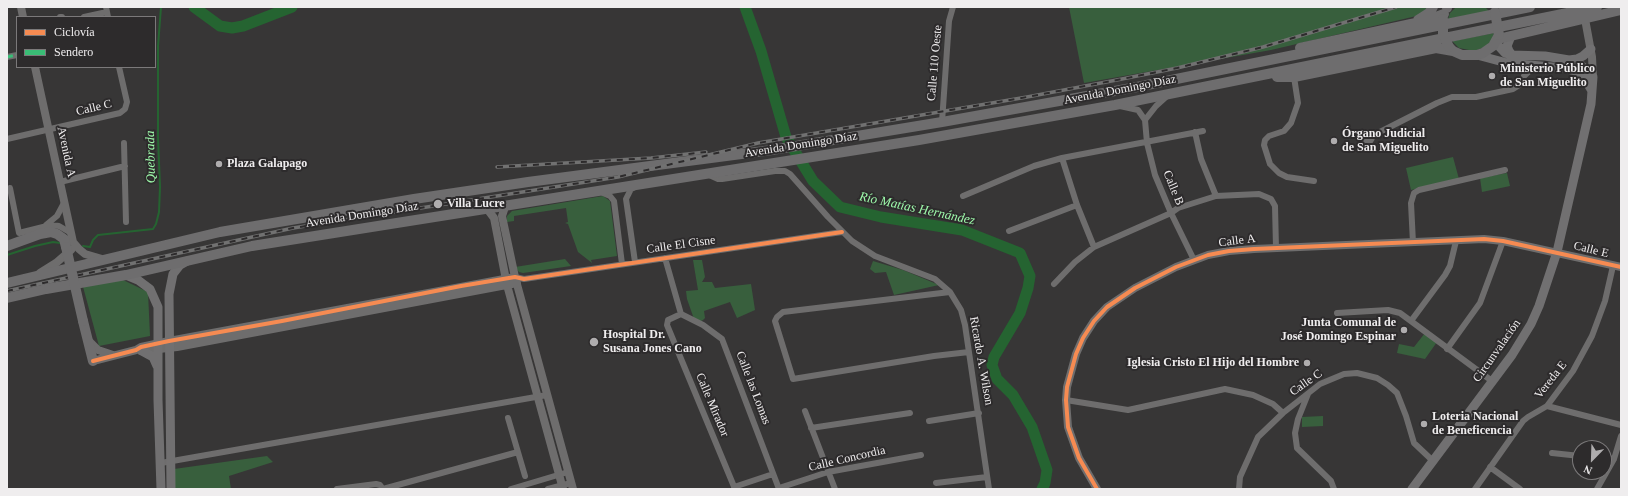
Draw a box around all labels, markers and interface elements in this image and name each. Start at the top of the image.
legend [16,16,156,68]
street label: Calle 110 Oeste [925,24,945,102]
text: Ciclovía [54,25,95,39]
text: Sendero [54,45,93,59]
place label: Ministerio Público de San Miguelito [1500,62,1595,90]
marker: Ministerio Público de San Miguelito [1487,71,1497,81]
street label: Avenida Domingo Díaz [1063,72,1177,108]
street label: Calle C [75,97,113,119]
street label: Avenida A [54,125,78,179]
place label: Órgano Judicial de San Miguelito [1342,127,1429,155]
street label: Avenida Domingo Díaz [744,129,858,161]
water label: Quebrada [143,131,159,183]
marker: Órgano Judicial de San Miguelito [1329,136,1339,146]
place label: Plaza Galapago [227,157,307,171]
marker: Plaza Galapago [214,159,224,169]
street label: Calle B [1160,168,1186,208]
water label: Río Matías Hernández [858,189,976,229]
place label: Villa Lucre [447,197,505,211]
marker: Villa Lucre [432,198,444,210]
street label: Avenida Domingo Díaz [305,199,419,231]
street label: Calle A [1218,232,1256,250]
street label: Calle El Cisne [646,233,716,257]
street label: Calle E [1572,239,1610,261]
street label: Ricardo A. Wilson [966,316,996,406]
place label: Junta Comunal de José Domingo Espinar [1281,316,1396,344]
street label: Circunvalación [1470,317,1524,385]
marker: Junta Comunal de José Domingo Espinar [1399,325,1409,335]
place label: Hospital Dr. Susana Jones Cano [603,328,702,356]
marker: Hospital Dr. Susana Jones Cano [588,336,600,348]
street label: Calle las Lomas [732,349,774,427]
place label: Iglesia Cristo El Hijo del Hombre [1127,356,1299,370]
marker: Iglesia Cristo El Hijo del Hombre [1302,358,1312,368]
street label: Vereda E [1532,358,1570,402]
street label: Calle C [1287,367,1325,399]
street label: Calle Mirador [692,371,732,439]
place label: Loteria Nacional de Beneficencia [1432,410,1518,438]
marker: Loteria Nacional de Beneficencia [1419,419,1429,429]
north arrow [1572,440,1612,480]
street label: Calle Concordia [807,443,887,475]
text: N [1582,463,1594,477]

